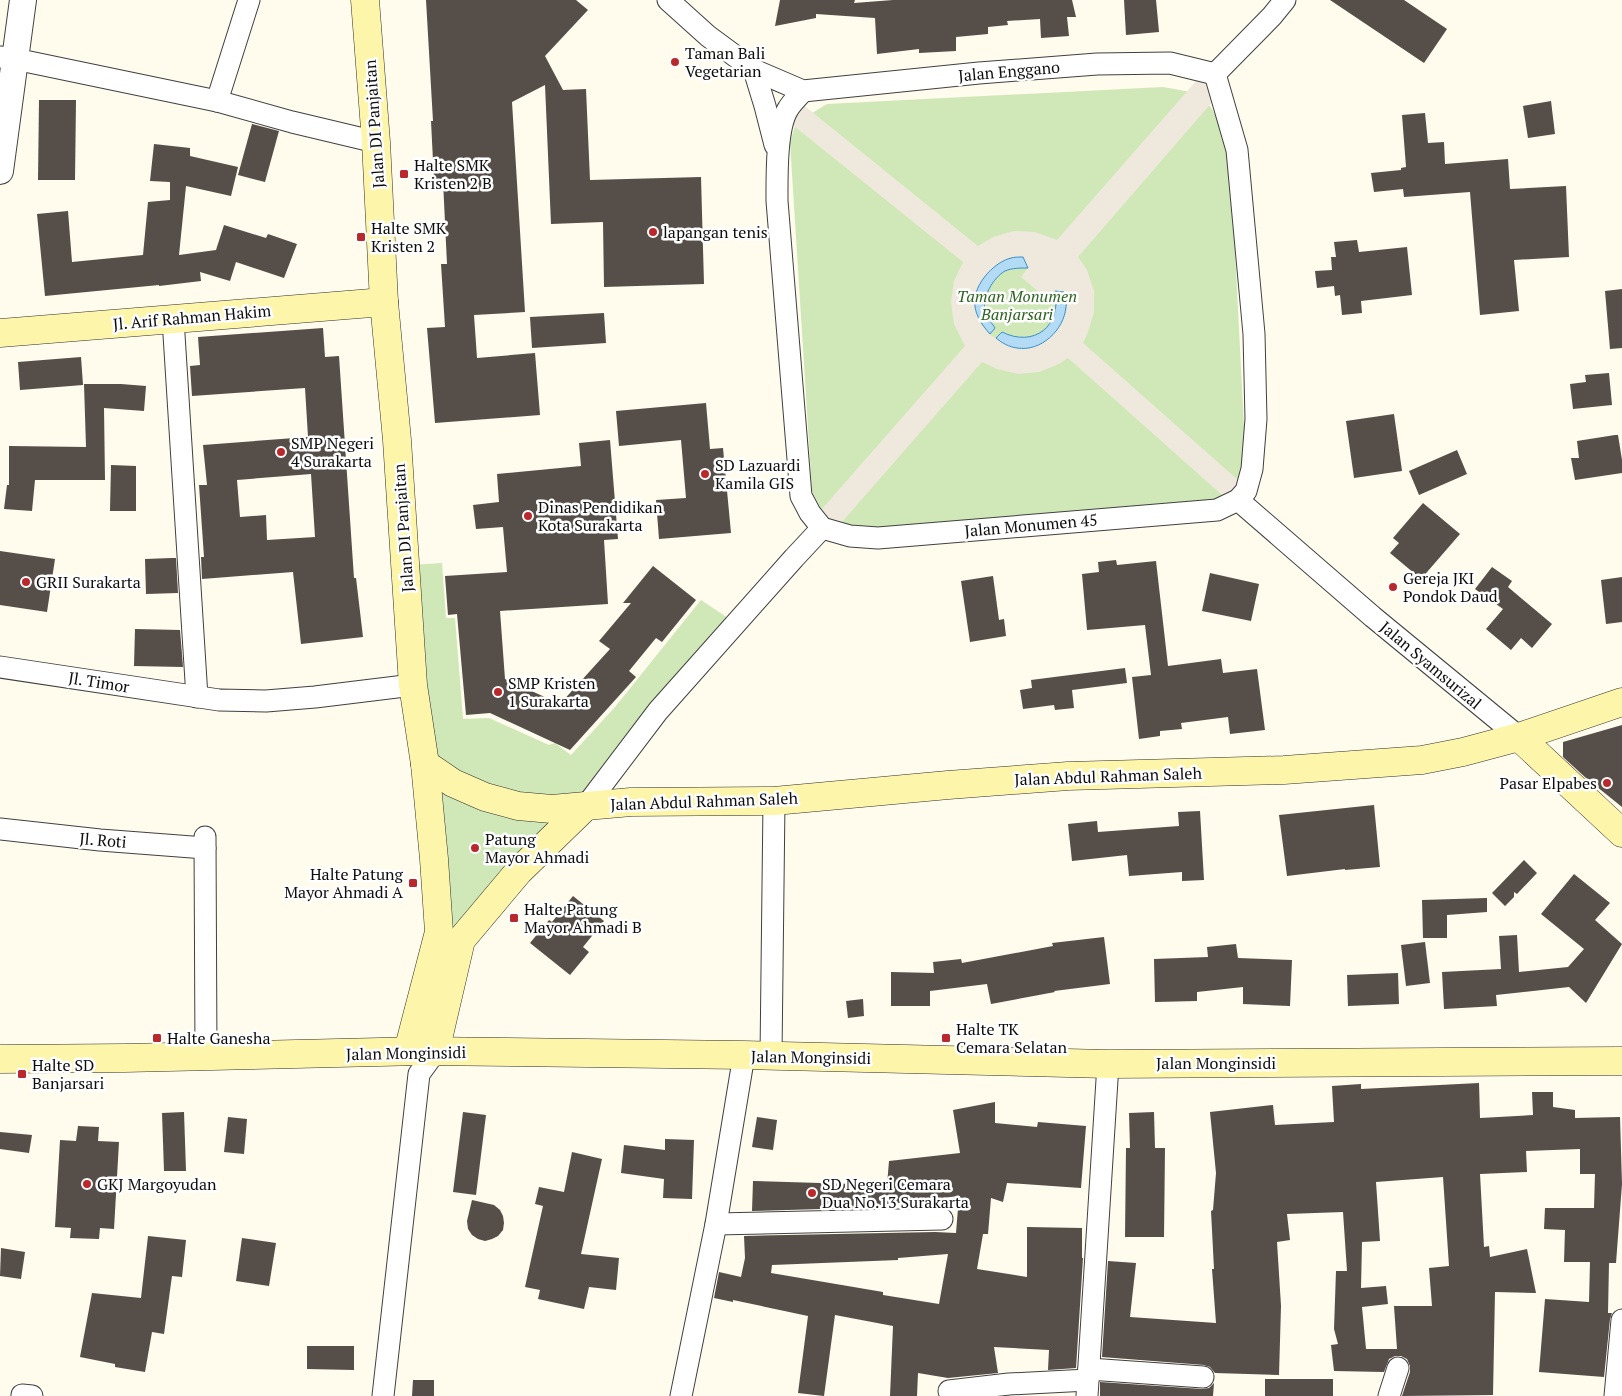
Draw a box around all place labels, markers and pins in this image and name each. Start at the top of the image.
place label: Taman Bali Vegetarian [685,42,766,82]
marker: Taman Bali Vegetarian [669,56,681,68]
place label: Halte SMK Kristen 2 B [414,154,492,194]
marker: Halte SMK Kristen 2 B [398,168,410,180]
place label: Halte SMK Kristen 2 [371,217,447,257]
place label: lapangan tenis [663,221,768,243]
marker: lapangan tenis [647,226,659,238]
marker: Halte SMK Kristen 2 [355,231,367,243]
place label: SMP Negeri 4 Surakarta [291,432,374,472]
marker: SMP Negeri 4 Surakarta [275,446,287,458]
place label: SD Lazuardi Kamila GIS [715,454,801,494]
marker: SD Lazuardi Kamila GIS [699,468,711,480]
place label: Dinas Pendidikan Kota Surakarta [538,496,663,536]
marker: Dinas Pendidikan Kota Surakarta [522,510,534,522]
place label: Gereja JKI Pondok Daud [1403,567,1498,607]
place label: GRII Surakarta [36,571,141,593]
marker: GRII Surakarta [20,576,32,588]
marker: Gereja JKI Pondok Daud [1387,581,1399,593]
place label: SMP Kristen 1 Surakarta [508,672,596,712]
marker: SMP Kristen 1 Surakarta [492,686,504,698]
place label: Pasar Elpabes [1499,772,1597,794]
marker: Pasar Elpabes [1601,777,1613,789]
place label: Patung Mayor Ahmadi [485,828,589,868]
marker: Patung Mayor Ahmadi [469,842,481,854]
place label: Halte Patung Mayor Ahmadi A [284,863,404,903]
marker: Halte Patung Mayor Ahmadi A [407,877,419,889]
place label: Halte Patung Mayor Ahmadi B [524,898,642,938]
marker: Halte Patung Mayor Ahmadi B [508,912,520,924]
place label: Halte TK Cemara Selatan [956,1018,1068,1058]
place label: Halte Ganesha [167,1027,270,1049]
marker: Halte Ganesha [151,1032,163,1044]
marker: Halte TK Cemara Selatan [940,1032,952,1044]
place label: Halte SD Banjarsari [32,1054,104,1094]
marker: Halte SD Banjarsari [16,1068,28,1080]
place label: GKJ Margoyudan [97,1173,217,1195]
place label: SD Negeri Cemara Dua No.13 Surakarta [822,1173,969,1213]
marker: GKJ Margoyudan [81,1178,93,1190]
marker: SD Negeri Cemara Dua No.13 Surakarta [806,1187,818,1199]

